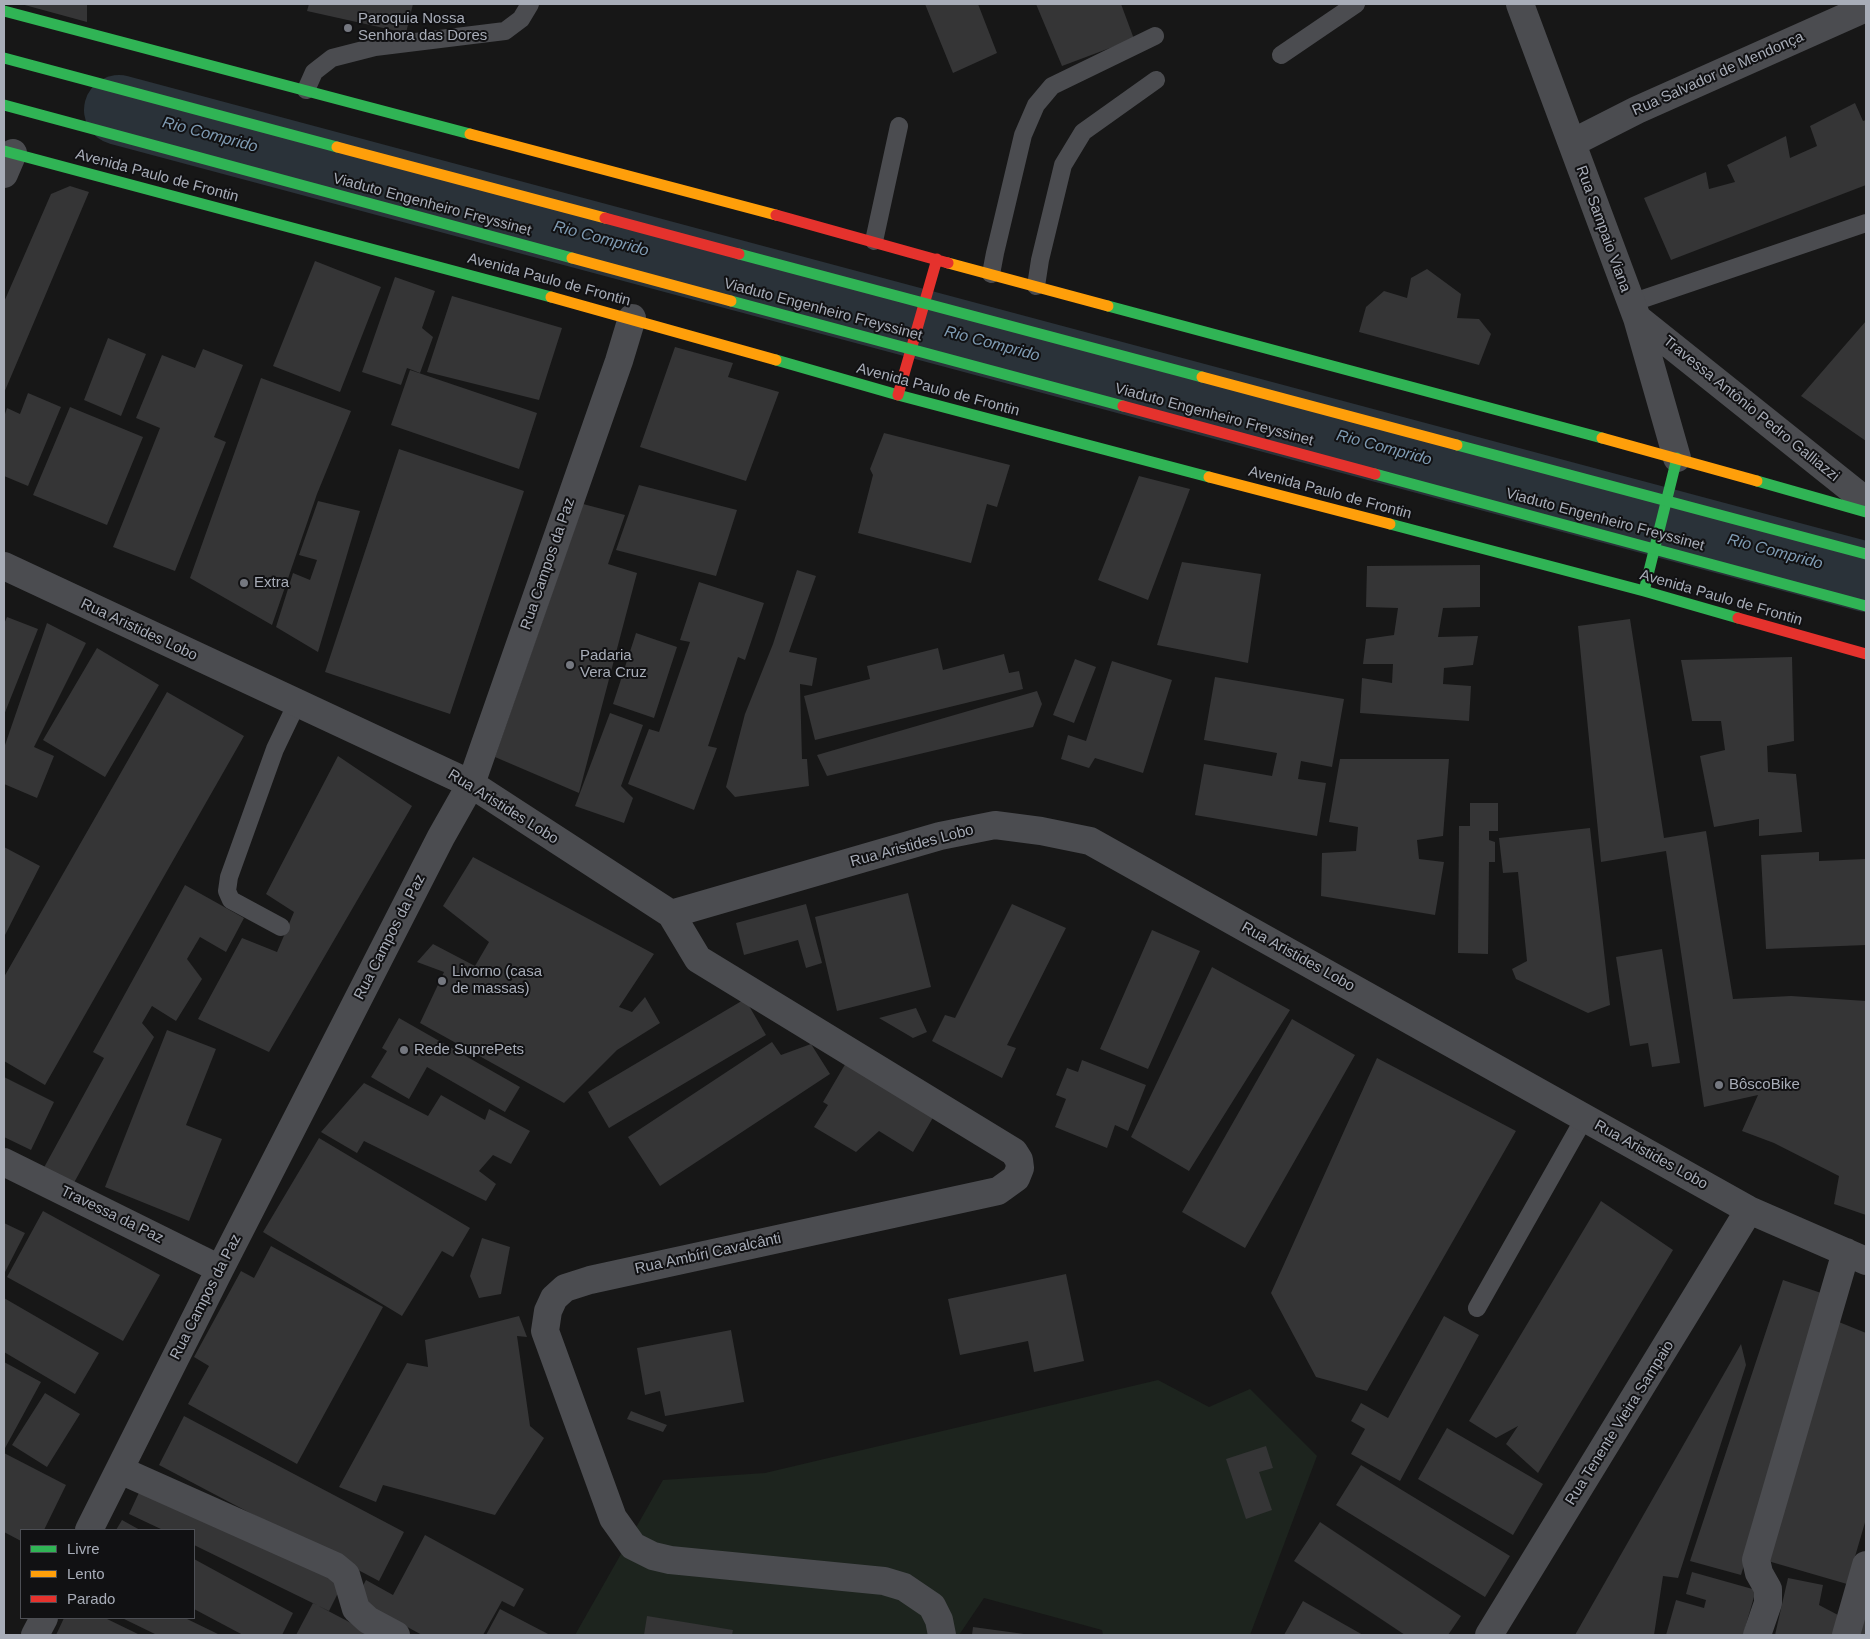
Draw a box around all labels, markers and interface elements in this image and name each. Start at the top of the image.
place label: Paroquia Nossa Senhora das Dores [358,10,487,45]
marker: Paroquia Nossa Senhora das Dores [342,22,354,34]
street label: Rua Salvador de Mendonça [1629,28,1807,120]
water label: Rio Comprido [160,113,260,157]
street label: Avenida Paulo de Frontin [73,146,241,206]
street label: Rua Sampaio Viana [1572,163,1634,295]
street label: Viaduto Engenheiro Freyssinet [331,170,533,240]
water label: Rio Comprido [551,217,651,261]
street label: Avenida Paulo de Frontin [465,250,633,310]
street label: Viaduto Engenheiro Freyssinet [722,275,924,345]
water label: Rio Comprido [942,322,1042,366]
street label: Travessa Antônio Pedro Galliazzi [1659,332,1843,486]
street label: Avenida Paulo de Frontin [854,360,1022,420]
street label: Viaduto Engenheiro Freyssinet [1113,380,1315,450]
water label: Rio Comprido [1334,426,1434,470]
street label: Avenida Paulo de Frontin [1246,463,1414,523]
street label: Viaduto Engenheiro Freyssinet [1504,485,1706,555]
street label: Rua Campos da Paz [517,496,579,632]
water label: Rio Comprido [1725,530,1825,574]
street label: Avenida Paulo de Frontin [1638,566,1804,630]
place label: Extra [254,574,289,592]
marker: Extra [238,577,250,589]
street label: Rua Aristides Lobo [78,595,200,665]
place label: Padaria Vera Cruz [580,647,647,682]
marker: Padaria Vera Cruz [564,659,576,671]
street label: Rua Aristides Lobo [444,766,562,848]
street label: Rua Aristides Lobo [848,821,976,871]
street label: Rua Campos da Paz [351,871,429,1003]
street label: Rua Aristides Lobo [1238,918,1358,996]
place label: Livorno (casa de massas) [452,963,542,998]
marker: Livorno (casa de massas) [436,975,448,987]
place label: Rede SuprePets [414,1041,524,1059]
marker: Rede SuprePets [398,1044,410,1056]
place label: BôscoBike [1729,1076,1800,1094]
marker: BôscoBike [1713,1079,1725,1091]
street label: Rua Aristides Lobo [1591,1116,1711,1194]
street label: Travessa da Paz [58,1182,166,1248]
street label: Rua Ambíri Cavalcânti [633,1230,783,1278]
street label: Rua Campos da Paz [167,1231,245,1363]
street label: Rua Tenente Vieira Sampaio [1562,1337,1678,1509]
legend [20,1529,195,1619]
text: Livre [67,1540,100,1557]
text: Lento [67,1565,105,1582]
text: Parado [67,1590,115,1607]

